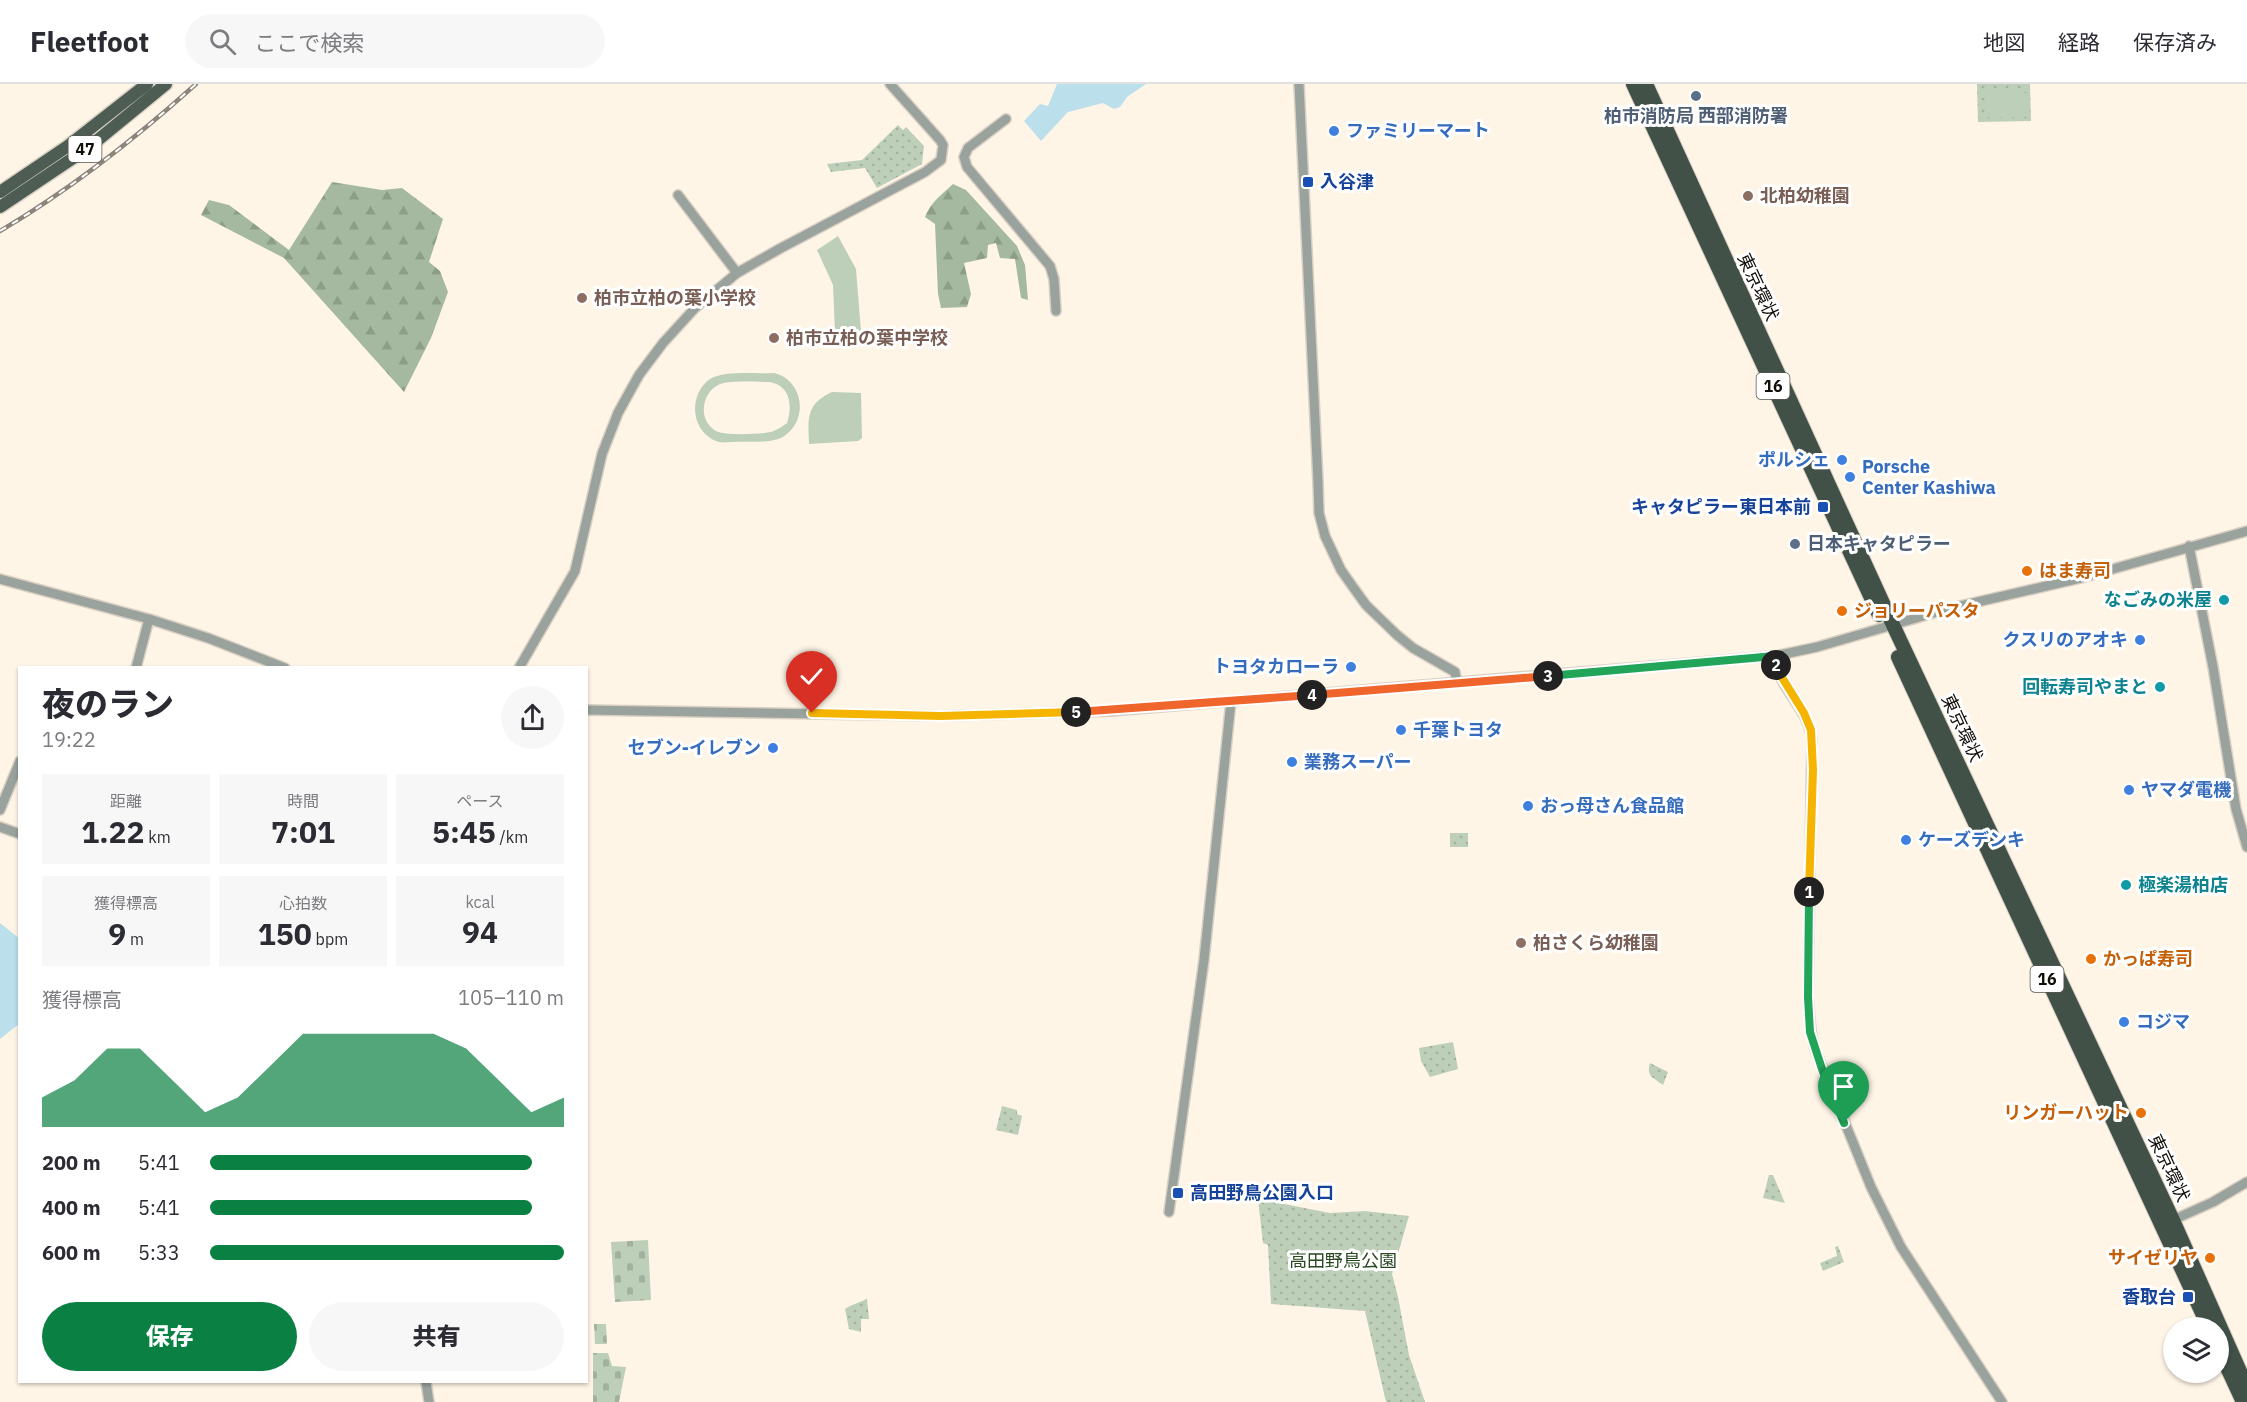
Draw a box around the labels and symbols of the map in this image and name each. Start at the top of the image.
marker: 柏市消防局 西部消防署 [1689,89,1703,103]
place label: 柏市消防局 西部消防署 [1604,104,1788,127]
place label: ファミリーマート [1346,119,1490,142]
marker: ファミリーマート [1327,124,1341,138]
road number: 47 [68,136,101,162]
place label: 入谷津 [1320,170,1374,193]
marker: 入谷津 [1301,175,1315,189]
place label: 北柏幼稚園 [1760,184,1850,207]
marker: 北柏幼稚園 [1741,189,1755,203]
street label: 東京環状 [1733,249,1784,324]
place label: 柏市立柏の葉小学校 [594,286,756,309]
marker: 柏市立柏の葉小学校 [575,291,589,305]
place label: 柏市立柏の葉中学校 [786,326,948,349]
marker: 柏市立柏の葉中学校 [767,331,781,345]
road number: 16 [1756,373,1790,399]
place label: ポルシェ [1758,448,1830,471]
marker: ポルシェ [1835,453,1849,467]
place label: Porsche Center Kashiwa [1862,455,1996,499]
marker: Porsche Center Kashiwa [1843,470,1857,484]
place label: キャタピラー東日本前 [1631,495,1811,518]
marker: キャタピラー東日本前 [1816,500,1830,514]
place label: 日本キャタピラー [1807,532,1951,555]
marker: 日本キャタピラー [1788,537,1802,551]
place label: はま寿司 [2039,559,2111,582]
marker: はま寿司 [2020,564,2034,578]
place label: なごみの米屋 [2104,588,2212,611]
marker: なごみの米屋 [2217,593,2231,607]
place label: ジョリーパスタ [1854,599,1980,622]
marker: ジョリーパスタ [1835,604,1849,618]
place label: クスリのアオキ [2003,628,2128,651]
marker: クスリのアオキ [2133,633,2147,647]
pin: 2 [1761,650,1791,680]
pin [786,651,837,713]
place label: トヨタカローラ [1213,655,1339,678]
marker: トヨタカローラ [1344,660,1358,674]
pin: 3 [1533,661,1563,691]
place label: 回転寿司やまと [2022,675,2148,698]
pin: 4 [1297,680,1327,710]
marker: 回転寿司やまと [2153,680,2167,694]
street label: 東京環状 [1937,690,1988,765]
pin: 5 [1061,697,1091,727]
place label: 千葉トヨタ [1413,718,1503,741]
marker: 千葉トヨタ [1394,723,1408,737]
place label: セブン-イレブン [628,736,761,759]
marker: セブン-イレブン [766,741,780,755]
place label: 業務スーパー [1304,750,1412,773]
marker: 業務スーパー [1285,755,1299,769]
place label: ヤマダ電機 [2141,778,2232,801]
marker: ヤマダ電機 [2122,783,2136,797]
place label: おっ母さん食品館 [1540,794,1684,817]
marker: おっ母さん食品館 [1521,799,1535,813]
place label: ケーズデンキ [1918,828,2025,851]
marker: ケーズデンキ [1899,833,1913,847]
place label: 極楽湯柏店 [2138,873,2228,896]
pin: 1 [1794,877,1824,907]
marker: 極楽湯柏店 [2119,878,2133,892]
place label: 柏さくら幼稚園 [1533,931,1659,954]
marker: 柏さくら幼稚園 [1514,936,1528,950]
place label: かっぱ寿司 [2103,947,2193,970]
marker: かっぱ寿司 [2084,952,2098,966]
road number: 16 [2030,966,2064,992]
place label: コジマ [2136,1010,2190,1033]
marker: コジマ [2117,1015,2131,1029]
pin [1818,1061,1869,1123]
place label: リンガーハット [2003,1101,2129,1124]
marker: リンガーハット [2134,1106,2148,1120]
street label: 東京環状 [2144,1130,2195,1205]
place label: 高田野鳥公園入口 [1190,1181,1334,1204]
marker: 高田野鳥公園入口 [1171,1186,1185,1200]
place label: サイゼリヤ [2108,1246,2198,1269]
park label: 高田野鳥公園 [1289,1249,1397,1272]
marker: サイゼリヤ [2203,1251,2217,1265]
place label: 香取台 [2122,1285,2176,1308]
marker: 香取台 [2181,1290,2195,1304]

